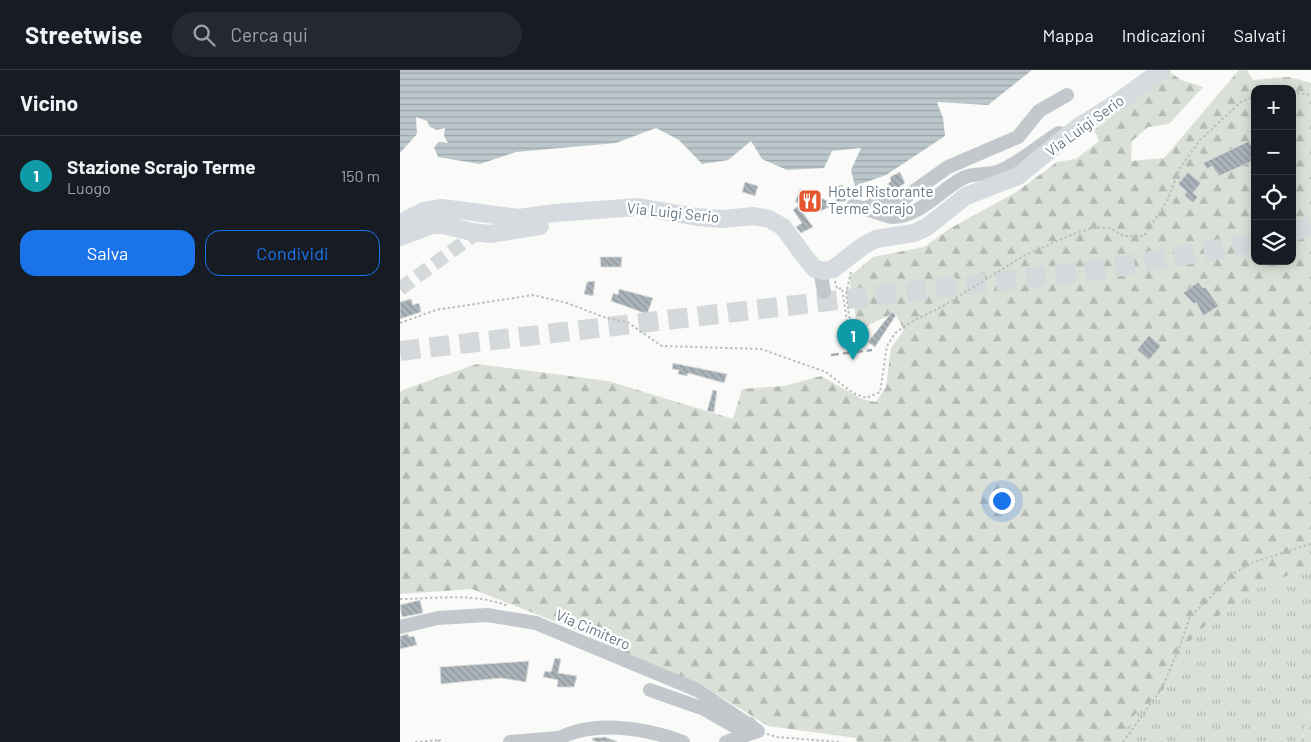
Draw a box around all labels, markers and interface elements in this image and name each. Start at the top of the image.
search box [172,12,522,57]
text: Streetwise [25,20,142,49]
icon: search [190,21,218,49]
text: Cerca qui [230,23,308,46]
text: Mappa [1043,24,1094,46]
text: Indicazioni [1122,24,1206,46]
text: Salvati [1234,24,1286,46]
map controls [1251,85,1296,265]
button: + [1251,85,1296,130]
text: Vicino [20,90,78,115]
street label: Via Luigi Serio [1042,91,1127,160]
button: − [1251,130,1296,175]
text: Stazione Scrajo Terme [67,155,256,178]
text: 1 [33,166,39,185]
text: 150 m [341,166,380,185]
button: locate [1251,175,1296,220]
text: Luogo [67,178,111,197]
place label: Hotel Ristorante Terme Scrajo [828,182,934,217]
restaurant icon: Hotel Ristorante Terme Scrajo [797,188,823,214]
street label: Via Luigi Serio [626,198,720,226]
button: layers [1251,220,1296,265]
button: Salva [20,230,195,276]
button: Condividi [205,230,380,276]
pin: 1 [837,319,869,360]
your location [989,488,1015,514]
street label: Via Cimitero [553,605,633,653]

